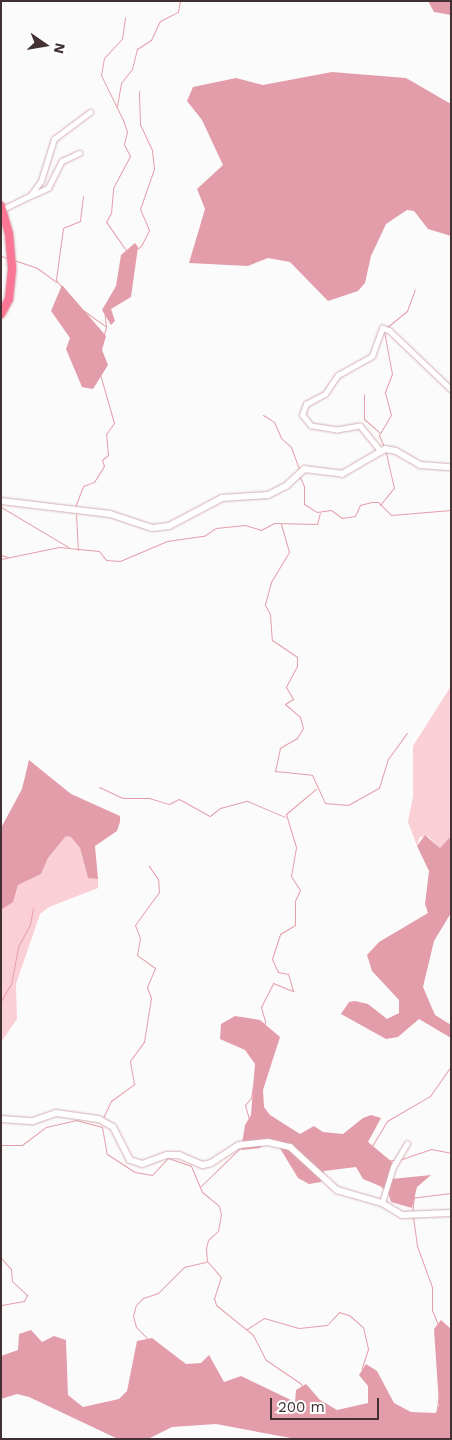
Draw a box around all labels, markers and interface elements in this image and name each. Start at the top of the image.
north arrow [20,20,70,70]
text: N [51,42,69,55]
scale bar [272,1388,381,1420]
text: 200 m [278,1398,325,1416]

